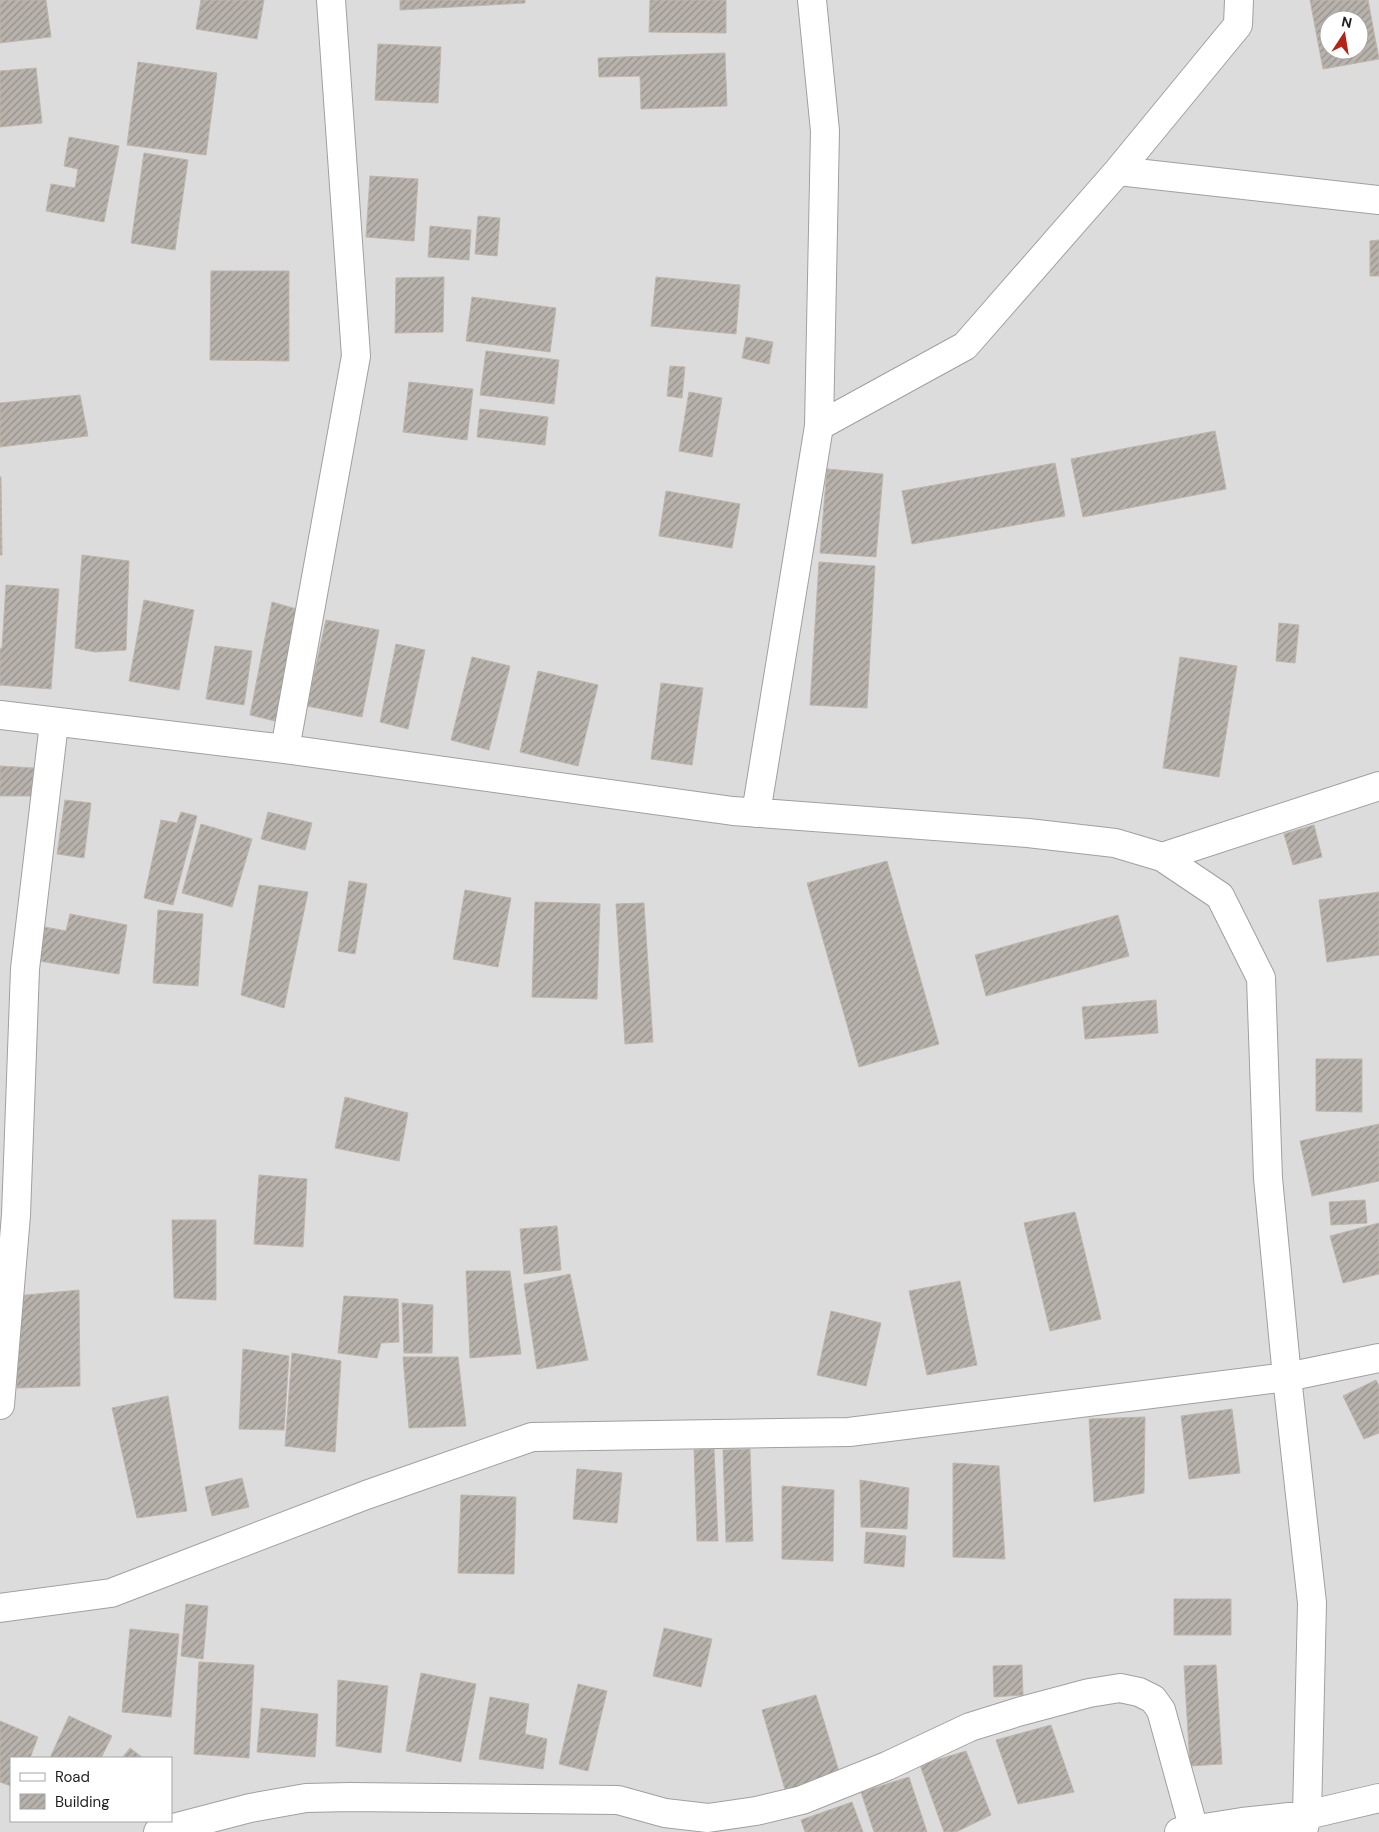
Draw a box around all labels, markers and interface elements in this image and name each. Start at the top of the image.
north arrow [1319,10,1369,60]
text: N [1340,12,1354,32]
legend [10,1757,172,1822]
text: Road [55,1767,90,1787]
text: Building [55,1792,110,1812]

